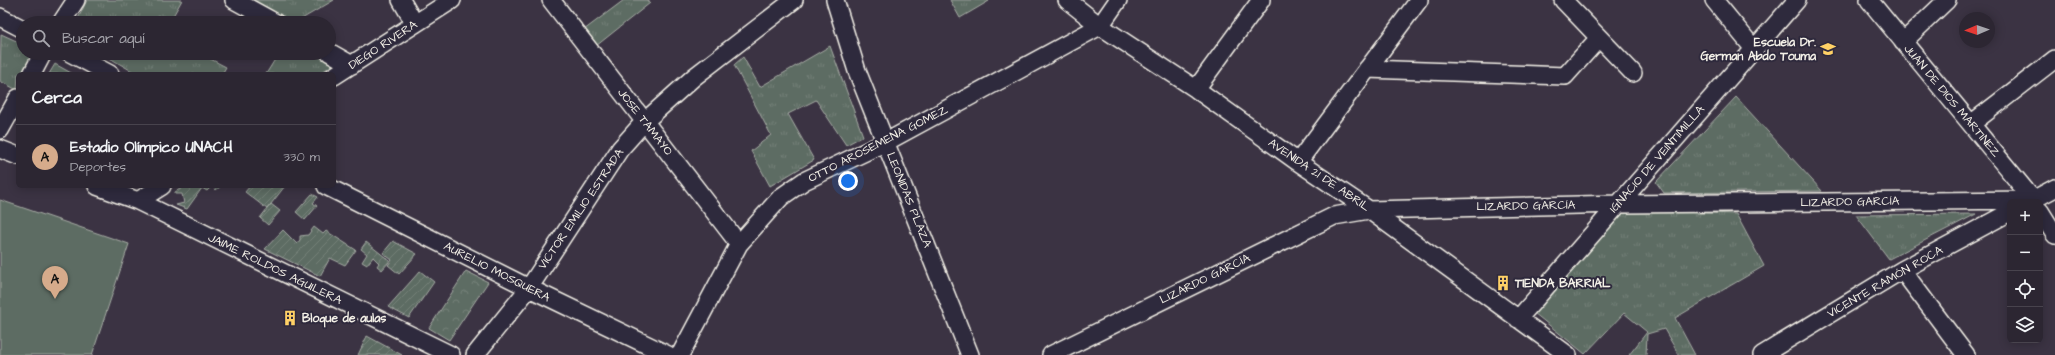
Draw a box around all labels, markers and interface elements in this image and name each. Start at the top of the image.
north arrow [1959,12,1995,48]
search box [16,16,336,60]
street label: DIEGO RIVERA [345,16,421,74]
icon: search [30,27,52,49]
text: Buscar aquí [62,28,144,49]
place label: Escuela Dr. German Abdo Touma [1700,34,1817,65]
school or university icon: Escuela Dr. German Abdo Touma [1819,40,1837,58]
street label: JUAN DE DIOS MARTINEZ [1900,41,2005,161]
street label: JOSE TAMAYO [613,85,677,159]
text: Cerca [32,86,82,110]
street label: OTTO AROSEMENA GOMEZ [805,101,951,187]
street label: IGNACIO DE VEINTIMILLA [1605,101,1709,216]
street label: AVENIDA 21 DE ABRIL [1265,134,1374,216]
text: Estadio Olímpico UNACH [70,137,233,158]
street label: VICTOR EMILIO ESTRADA [534,145,628,273]
text: A [41,148,49,166]
text: 330 m [283,148,320,166]
street label: LEONIDAS PLAZA [882,150,936,251]
text: Deportes [70,158,126,176]
your location [838,171,858,191]
street label: LIZARDO GARCÍA [1800,193,1900,211]
street label: LIZARDO GARCÍA [1476,197,1576,215]
map controls [2007,199,2043,343]
button: + [2007,199,2043,235]
street label: JAIME ROLDOS AGUILERA [205,229,345,309]
button: − [2007,235,2043,271]
street label: AURELIO MOSQUERA [441,238,553,306]
street label: VICENTE RAMÓN ROCA [1824,242,1946,322]
street label: LIZARDO GARCÍA [1157,250,1253,308]
pin: A [42,266,68,299]
button: locate [2007,271,2043,307]
building icon: TIENDA BARRIAL [1494,274,1512,292]
place label: TIENDA BARRIAL [1514,275,1611,292]
button: layers [2007,307,2043,343]
building icon: Bloque de aulas [281,309,299,327]
place label: Bloque de aulas [302,310,386,328]

